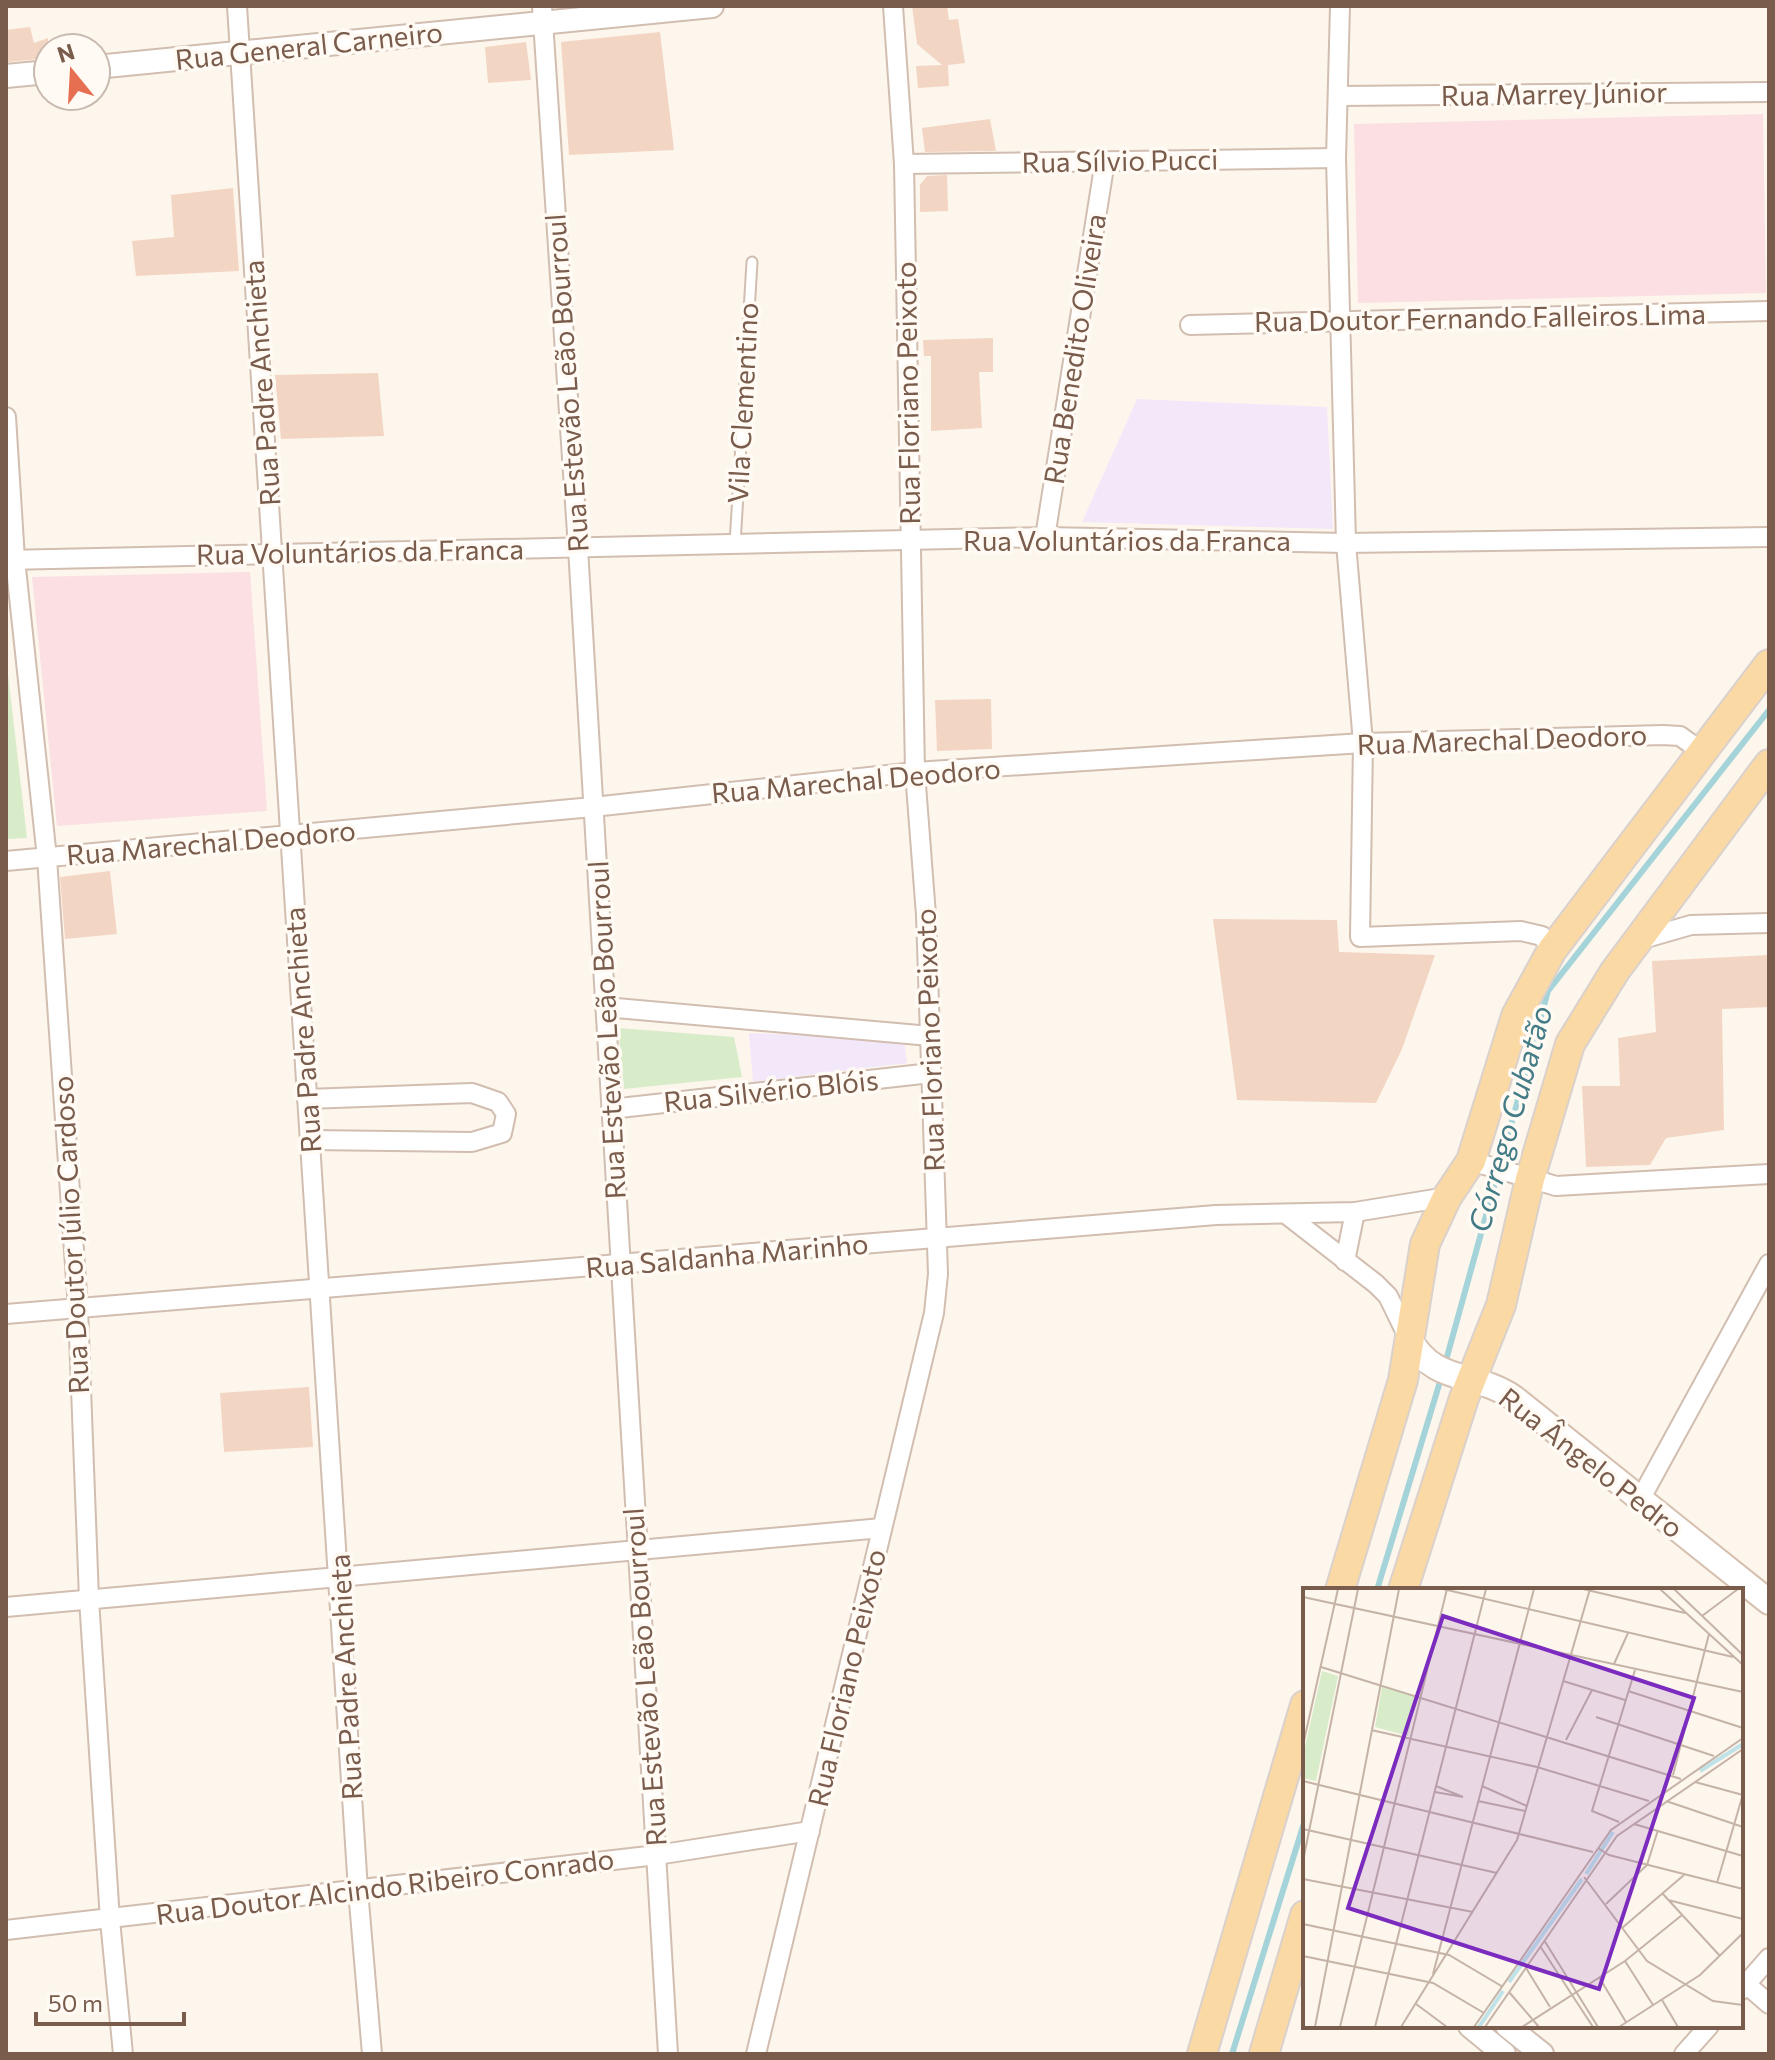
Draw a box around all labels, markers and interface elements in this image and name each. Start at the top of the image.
street label: Rua General Carneiro [173,14,444,76]
north arrow [32,32,112,112]
text: N [54,37,78,68]
street label: Rua Marrey Júnior [1440,74,1668,112]
street label: Rua Sílvio Pucci [1021,141,1219,179]
street label: Rua Benedito Oliveira [1036,211,1112,486]
street label: Rua Estevão Leão Bourroul [537,213,595,553]
street label: Rua Padre Anchieta [235,259,287,507]
street label: Rua Floriano Peixoto [888,261,926,525]
street label: Rua Doutor Fernando Falleiros Lima [1254,296,1706,338]
street label: Vila Clementino [720,302,764,504]
street label: Rua Voluntários da Franca [963,523,1291,557]
street label: Rua Voluntários da Franca [196,531,524,571]
street label: Rua Marechal Deodoro [1356,717,1648,761]
street label: Rua Marechal Deodoro [710,750,1002,810]
street label: Rua Marechal Deodoro [65,812,357,872]
street label: Rua Estevão Leão Bourroul [580,860,632,1200]
street label: Rua Padre Anchieta [276,906,328,1154]
street label: Rua Floriano Peixoto [907,908,951,1172]
water label: Córrego Cubatão [1459,1001,1559,1236]
street label: Rua Silvério Blóis [662,1062,880,1118]
street label: Rua Doutor Júlio Cardoso [45,1075,95,1395]
street label: Rua Saldanha Marinho [584,1226,870,1284]
street label: Rua Ângelo Pedro [1493,1380,1690,1545]
street label: Rua Estevão Leão Bourroul [615,1507,673,1847]
street label: Rua Floriano Peixoto [800,1546,892,1810]
street label: Rua Padre Anchieta [322,1553,368,1801]
inset map [1303,1588,1743,2028]
street label: Rua Doutor Alcindo Ribeiro Conrado [154,1841,616,1931]
scale bar [36,1976,184,2026]
text: 50 m [48,1988,103,2017]

